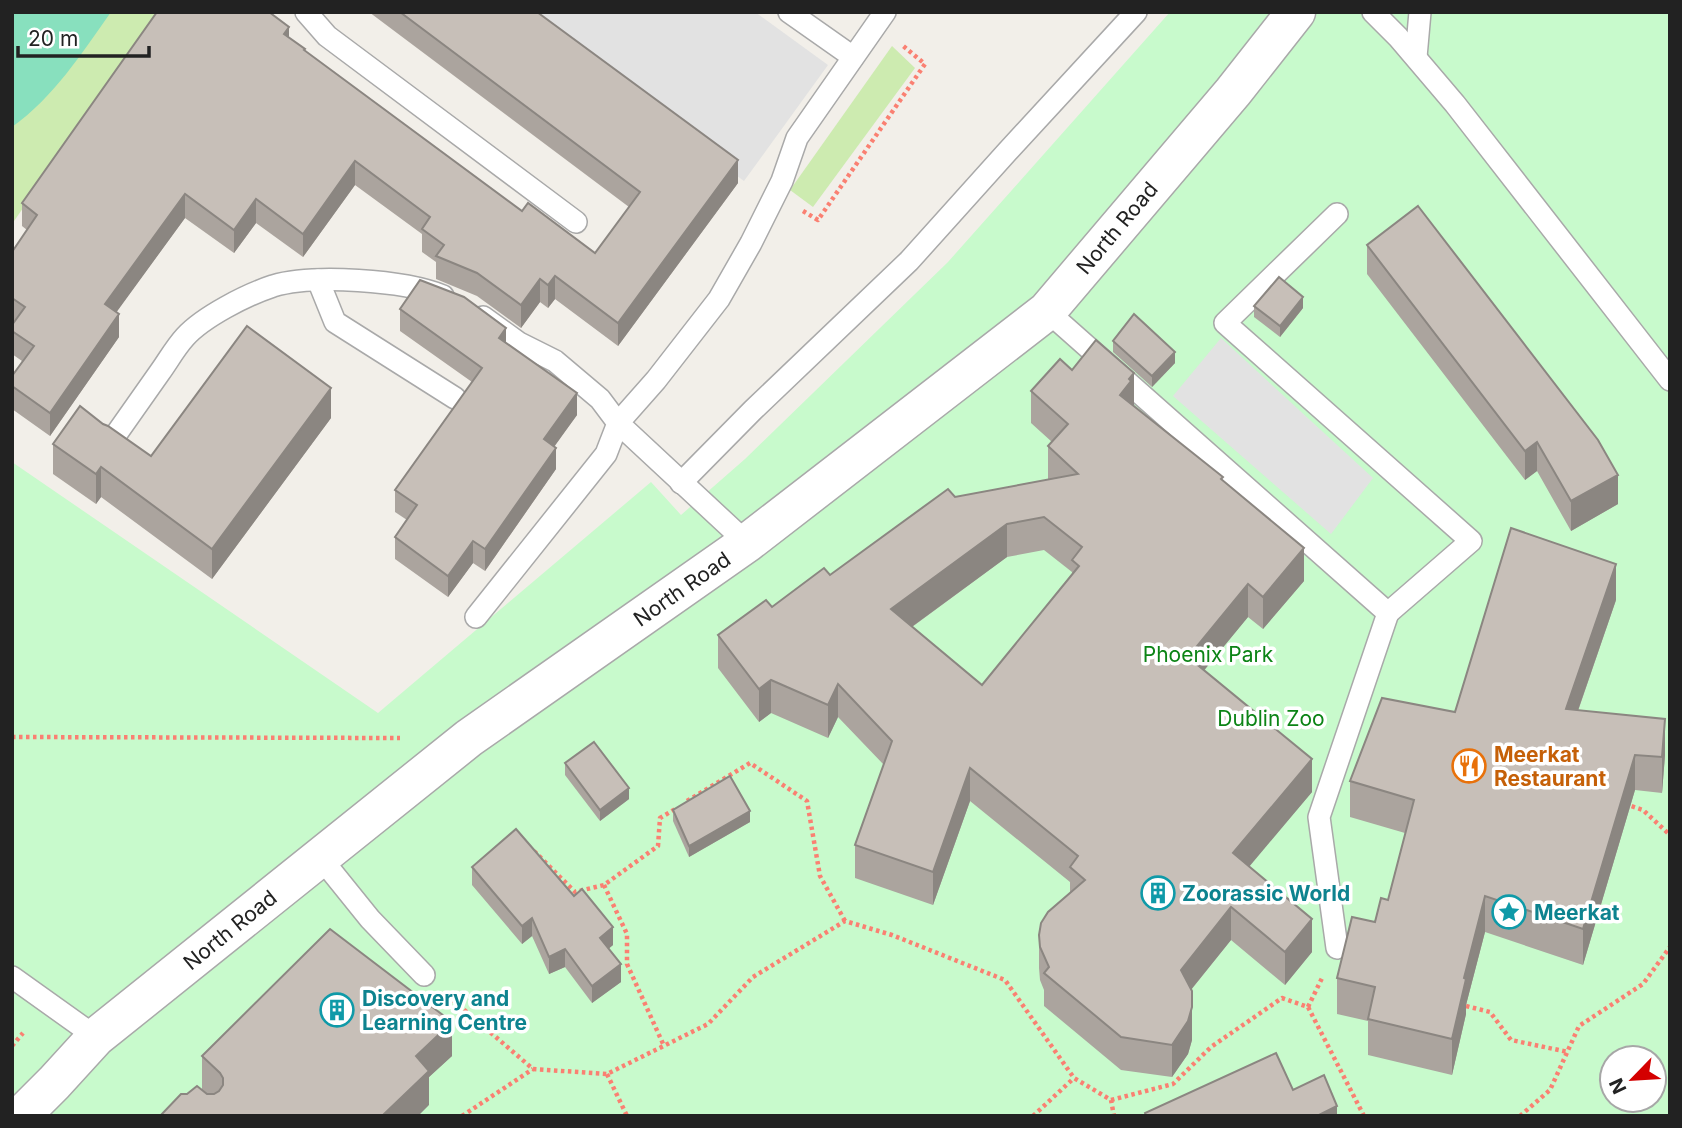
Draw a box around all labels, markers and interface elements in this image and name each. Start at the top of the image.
scale bar [18,14,149,58]
text: 20 m [28,26,78,51]
street label: North Road [1071,177,1163,279]
street label: North Road [629,546,735,632]
park label: Phoenix Park [1143,642,1274,667]
park label: Dublin Zoo [1217,706,1325,731]
place label: Meerkat Restaurant [1494,742,1606,791]
restaurant icon: Meerkat Restaurant [1450,747,1488,785]
building icon: Zoorassic World [1139,874,1177,912]
place label: Zoorassic World [1182,881,1350,906]
street label: North Road [178,885,282,975]
place icon: Meerkat [1490,893,1528,931]
place label: Meerkat [1534,900,1620,925]
place label: Discovery and Learning Centre [362,986,527,1035]
building icon: Discovery and Learning Centre [318,991,356,1029]
north arrow [1598,1044,1668,1114]
text: N [1605,1075,1632,1097]

